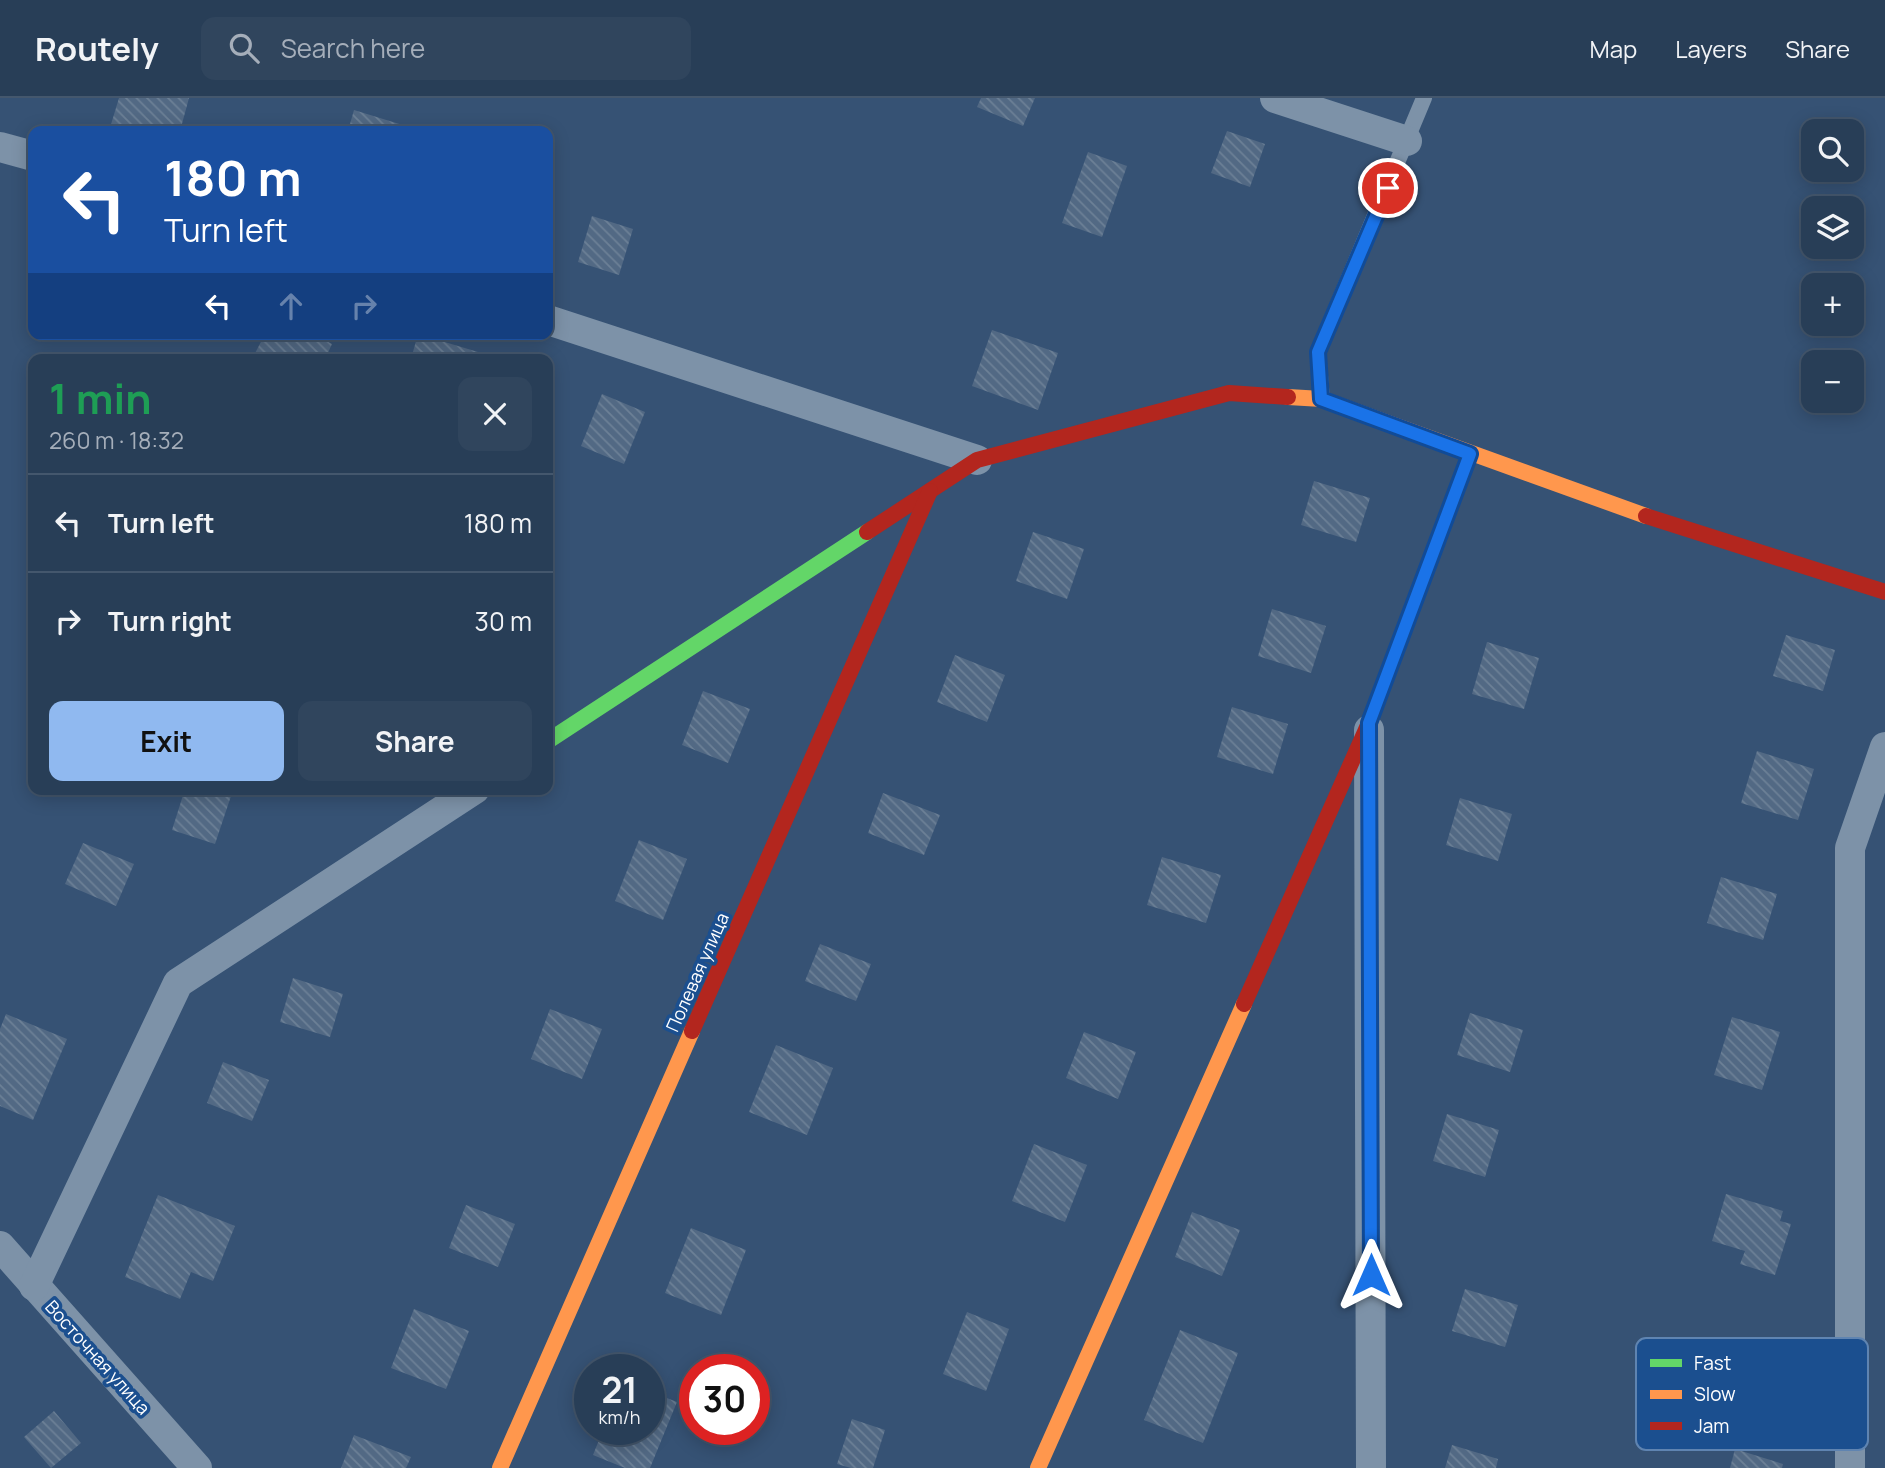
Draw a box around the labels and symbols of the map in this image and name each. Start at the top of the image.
pin [1358,158,1418,218]
street label: Полевая улица [660,909,734,1035]
position arrow [1334,1238,1408,1312]
street label: Восточная улица [40,1295,156,1419]
legend [1636,1338,1868,1450]
text: Fast [1694,1350,1731,1376]
speed limit sign: 30 [679,1354,770,1445]
text: Slow [1694,1381,1736,1407]
text: Jam [1694,1413,1729,1439]

